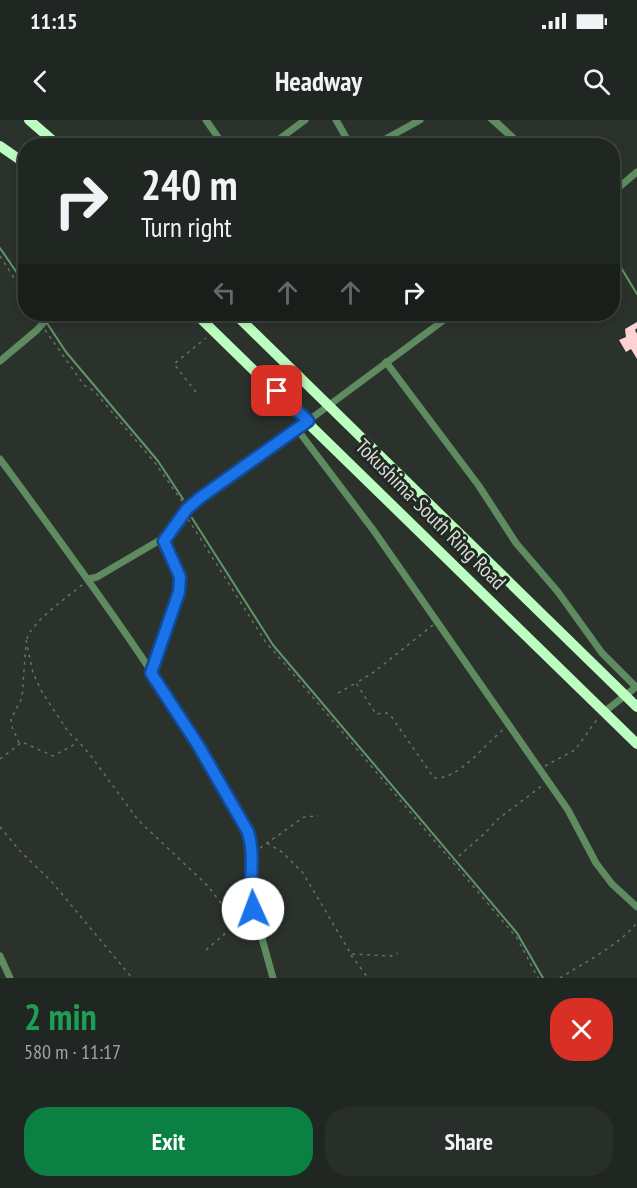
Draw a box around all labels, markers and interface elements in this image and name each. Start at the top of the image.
text: 11:15 [30,7,78,35]
text: Headway [275,64,362,98]
icon: back [24,65,57,98]
icon: search [580,65,613,98]
text: 240 m [141,157,238,212]
icon: right [42,162,120,240]
text: Turn right [141,210,232,244]
icon: left [208,276,241,309]
icon: ahead [271,276,304,309]
icon: ahead [334,276,367,309]
icon: right [397,276,430,309]
pin [251,365,302,416]
icon: arrive [260,374,293,407]
street label: Tokushima-South Ring Road [350,433,512,595]
position arrow [221,877,285,941]
text: 2 min [24,993,97,1040]
button: close [550,998,613,1061]
text: 580 m · 11:17 [24,1039,121,1065]
button: Exit [24,1107,313,1176]
button: Share [325,1107,613,1176]

